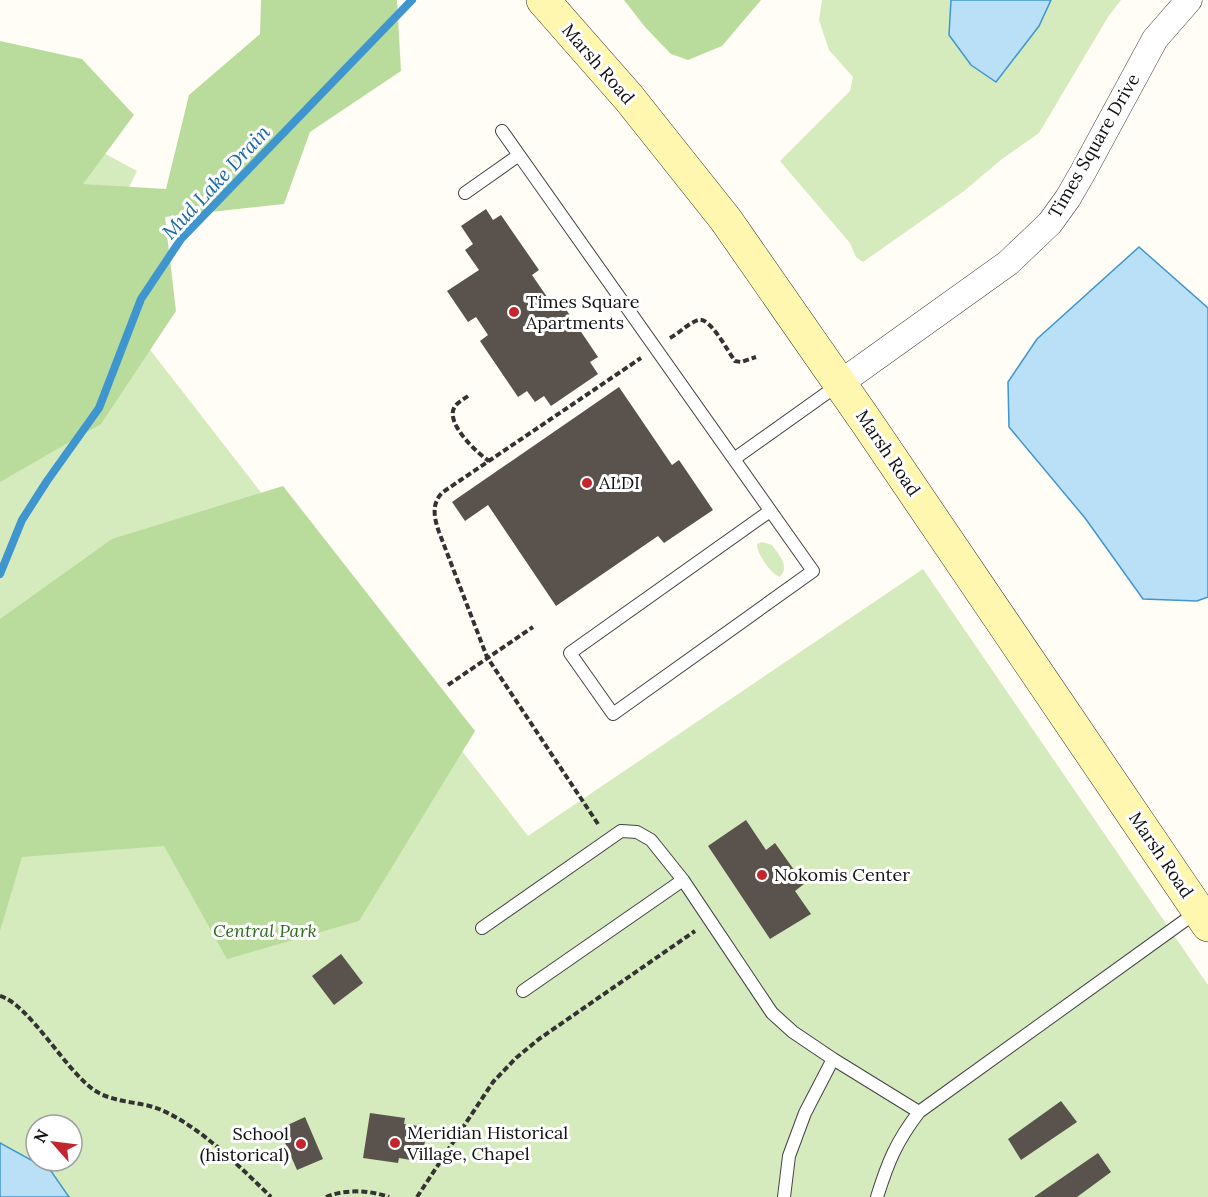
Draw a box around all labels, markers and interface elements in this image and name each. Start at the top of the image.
street label: Marsh Road [557,19,640,109]
street label: Times Square Drive [1043,69,1144,222]
water label: Mud Lake Drain [156,119,275,244]
place label: Times Square Apartments [525,290,640,334]
marker: Times Square Apartments [507,305,521,319]
street label: Marsh Road [851,405,926,500]
place label: ALDI [598,471,640,494]
marker: ALDI [580,476,594,490]
street label: Marsh Road [1124,807,1199,902]
place label: Nokomis Center [774,863,910,886]
marker: Nokomis Center [755,868,769,882]
park label: Central Park [213,919,317,942]
north arrow [24,1113,84,1173]
place label: Meridian Historical Village, Chapel [406,1121,568,1165]
place label: School (historical) [200,1122,289,1166]
text: N [29,1126,52,1146]
marker: Meridian Historical Village, Chapel [388,1136,402,1150]
marker: School (historical) [294,1137,308,1151]

